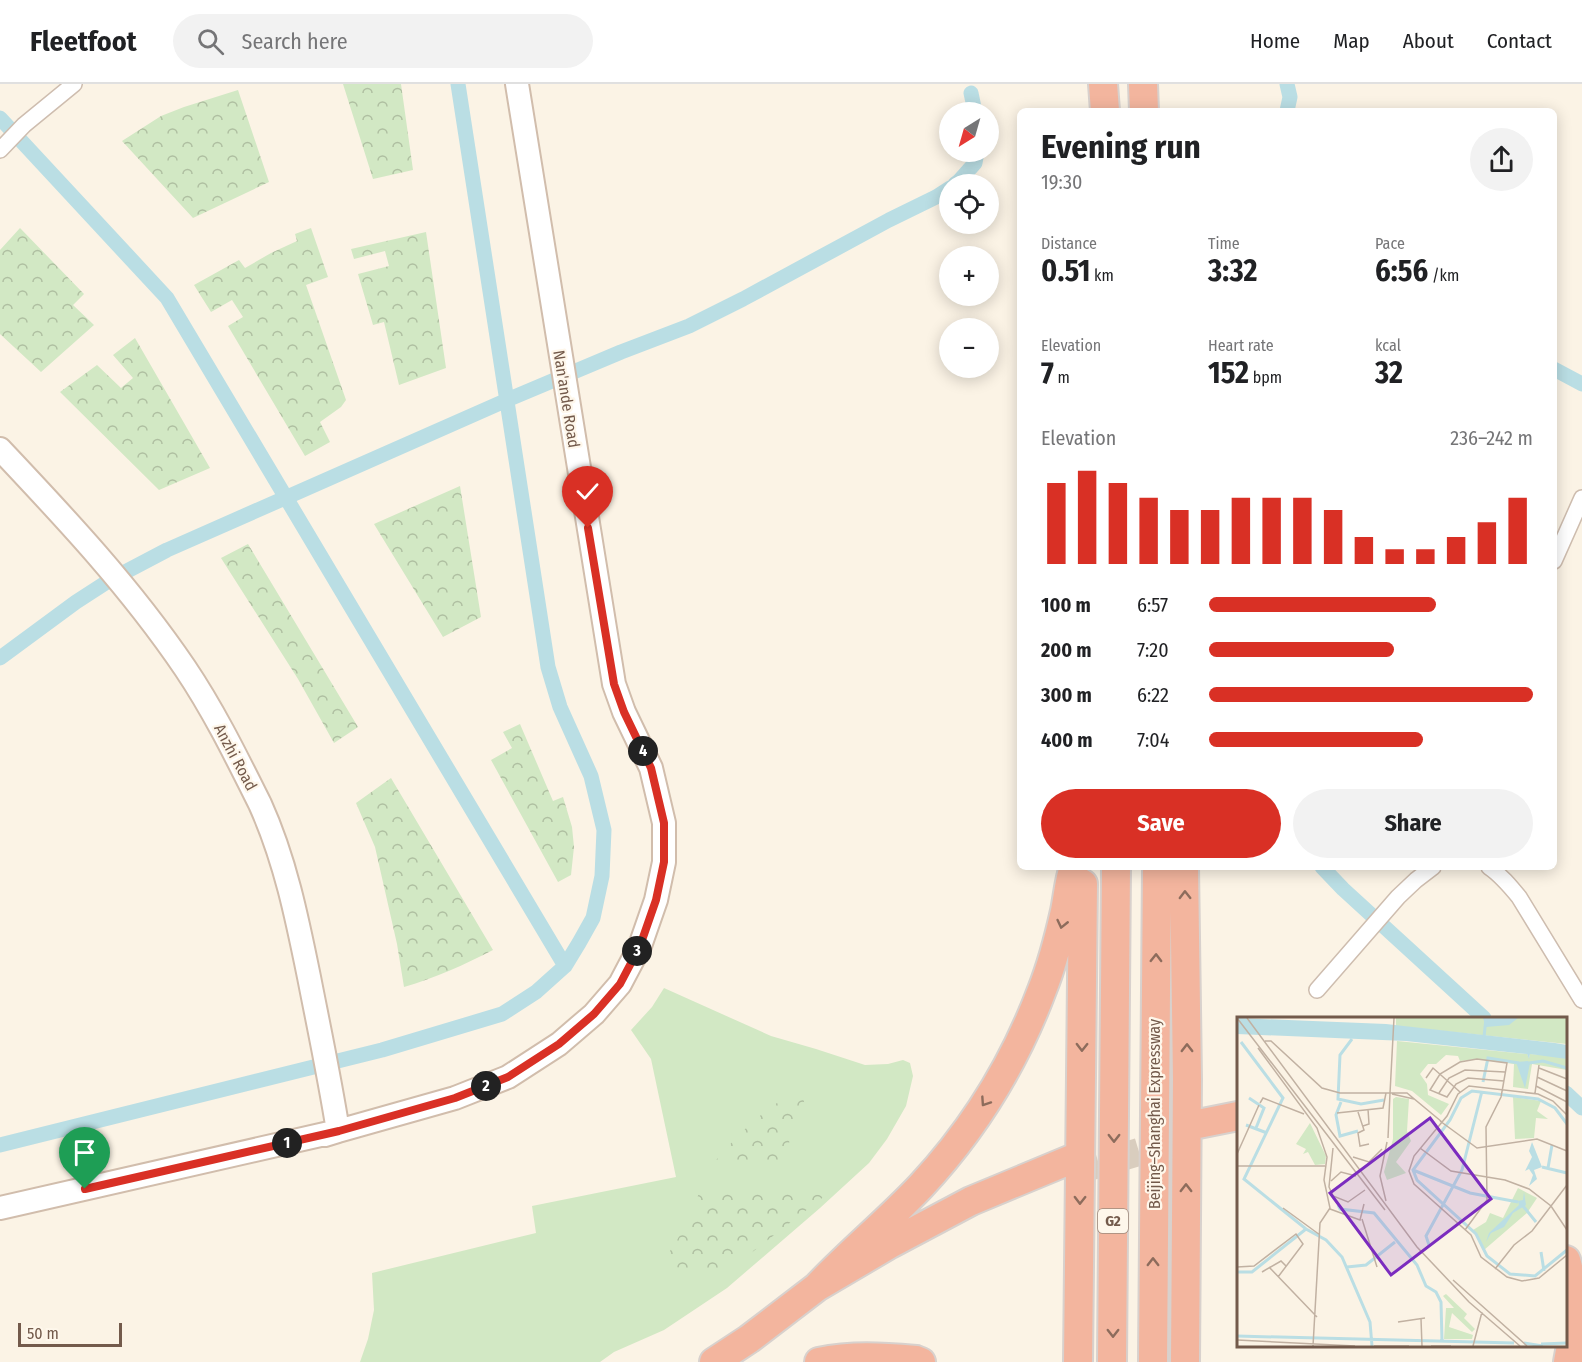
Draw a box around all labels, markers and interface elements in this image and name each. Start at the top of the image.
search box [173,14,593,68]
text: Fleetfoot [30,25,137,58]
icon: search [194,25,227,58]
text: Search here [242,28,348,55]
text: Home [1250,28,1300,54]
text: Map [1333,28,1370,54]
text: About [1403,28,1454,54]
text: Contact [1487,28,1552,54]
north arrow [939,102,999,162]
map controls [939,102,999,378]
text: Evening run [1041,127,1201,167]
button: share [1470,128,1533,191]
text: 19:30 [1041,170,1082,194]
button: locate [939,174,999,234]
text: Distance [1041,234,1097,253]
text: Time [1208,234,1240,253]
text: Pace [1375,234,1405,253]
button: + [939,246,999,306]
text: 0.51 [1041,253,1090,289]
text: 3:32 [1208,253,1257,289]
text: 6:56 [1375,253,1428,289]
text: km [1090,266,1114,285]
text: /km [1428,266,1459,285]
button: − [939,318,999,378]
text: Elevation [1041,336,1101,355]
text: Heart rate [1208,336,1274,355]
text: kcal [1375,336,1401,355]
street label: Nan'ande Road [549,349,584,449]
text: 7 [1041,355,1054,391]
text: 152 [1208,355,1249,391]
text: 32 [1375,355,1403,391]
text: m [1054,368,1070,387]
text: bpm [1249,368,1282,387]
text: Elevation [1041,426,1116,450]
text: 236–242 m [1450,426,1533,450]
pin [562,466,613,528]
icon: check [571,475,604,508]
text: 100 m [1041,593,1091,617]
text: 6:57 [1137,593,1168,617]
text: 200 m [1041,638,1092,662]
text: 7:20 [1137,638,1169,662]
text: 300 m [1041,683,1092,707]
text: 6:22 [1137,683,1169,707]
street label: Anzhi Road [210,721,261,794]
text: 400 m [1041,728,1093,752]
text: 7:04 [1137,728,1169,752]
pin: 4 [628,736,658,766]
text: 4 [639,741,647,760]
button: Save [1041,789,1281,858]
button: Share [1293,789,1533,858]
one-way arrow [1178,890,1191,899]
one-way arrow [1056,919,1069,929]
pin: 3 [622,936,652,966]
text: 3 [633,941,641,960]
one-way arrow [1150,954,1162,963]
inset map [1237,1017,1567,1347]
street label: Beijing–Shanghai Expressway [1145,1018,1164,1209]
one-way arrow [1076,1043,1088,1052]
one-way arrow [1181,1043,1193,1052]
pin: 2 [471,1071,501,1101]
text: 2 [482,1076,490,1095]
one-way arrow [981,1096,992,1107]
pin [59,1127,110,1189]
pin: 1 [272,1128,302,1158]
text: 1 [284,1133,290,1152]
one-way arrow [1108,1133,1120,1142]
icon: arrive [68,1136,101,1169]
one-way arrow [1180,1183,1192,1192]
one-way arrow [1074,1196,1086,1205]
road number: G2 [1098,1209,1128,1233]
one-way arrow [1147,1257,1159,1266]
scale bar [18,1320,122,1348]
text: 50 m [27,1324,59,1343]
one-way arrow [1107,1328,1119,1337]

